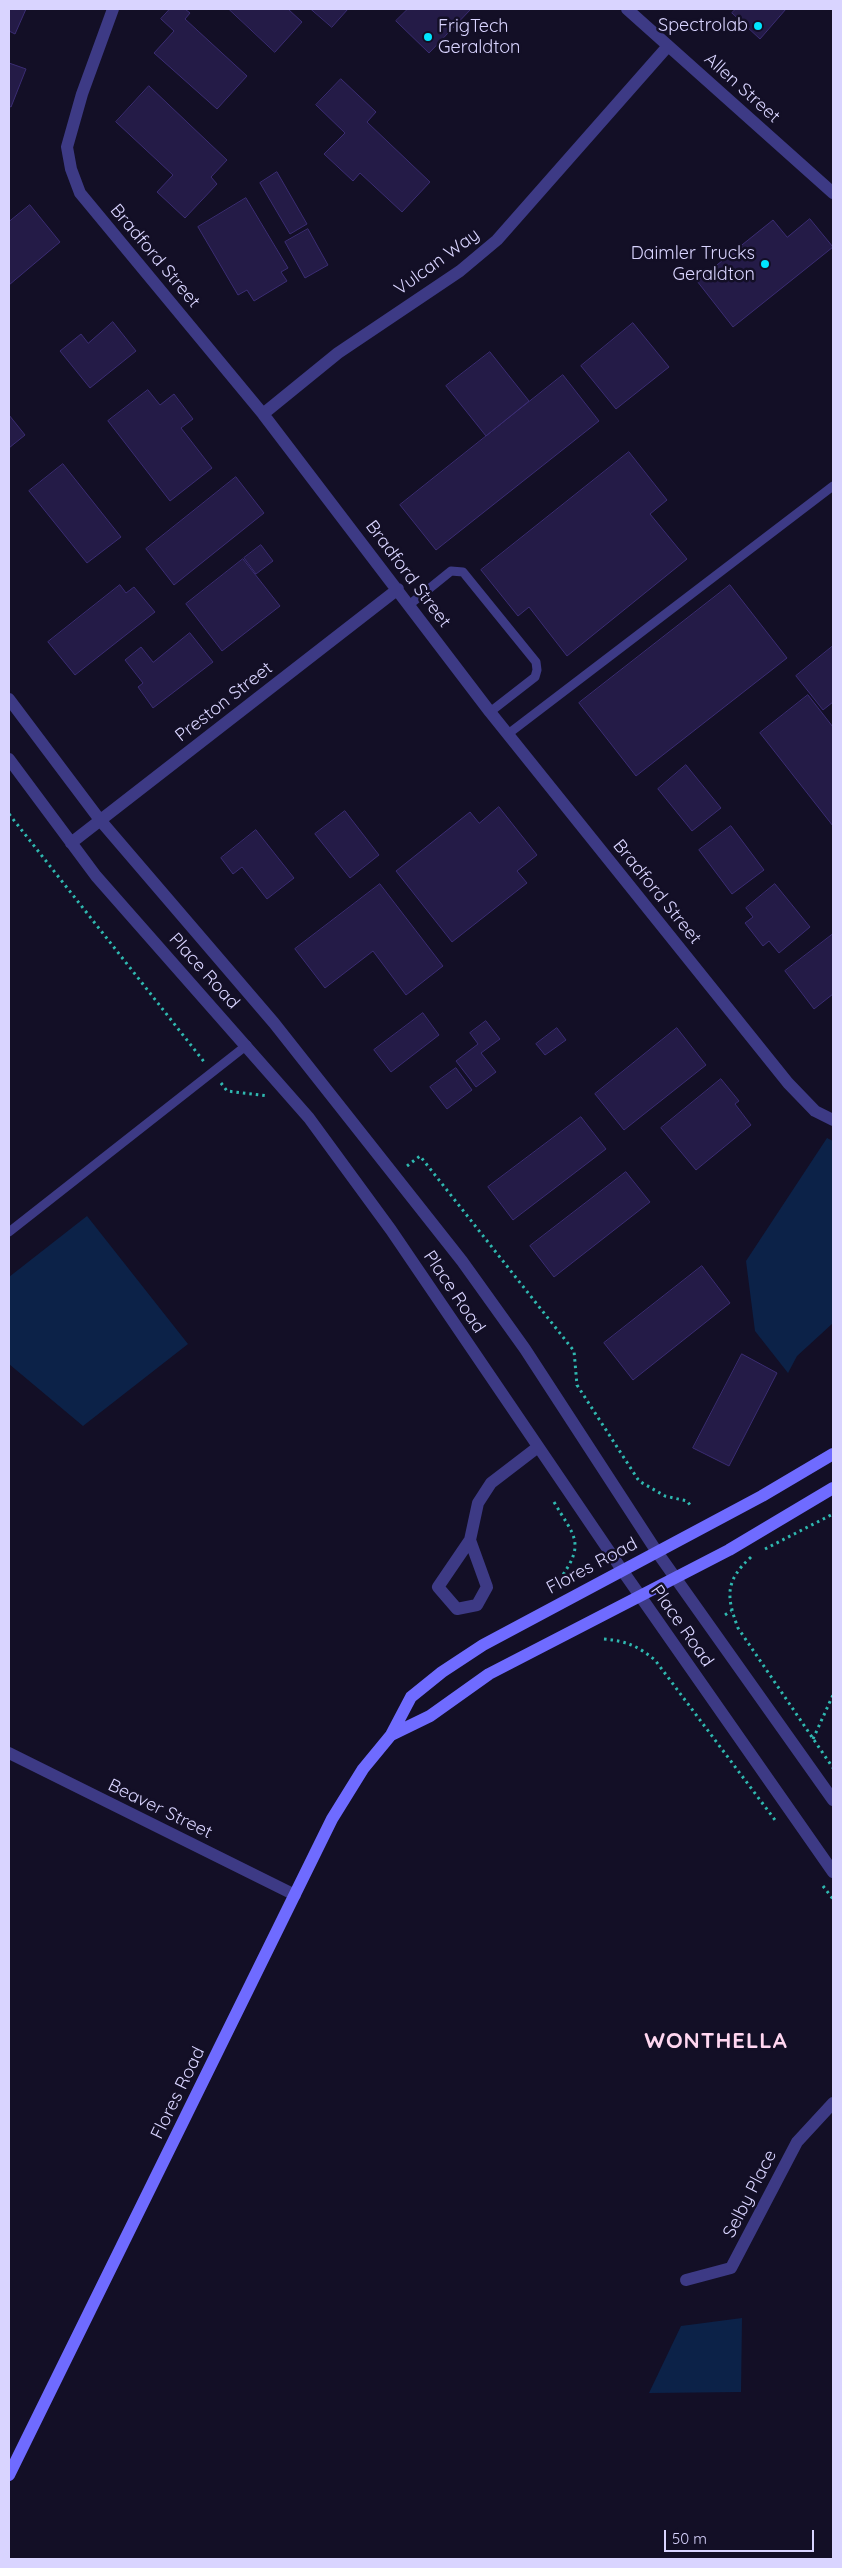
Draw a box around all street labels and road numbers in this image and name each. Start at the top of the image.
street label: Allen Street [700,48,784,128]
street label: Bradford Street [105,200,205,312]
street label: Vulcan Way [390,224,484,300]
street label: Bradford Street [361,516,455,632]
street label: Preston Street [171,657,277,747]
street label: Bradford Street [608,835,706,949]
street label: Place Road [164,929,244,1013]
street label: Place Road [419,1247,489,1337]
street label: Flores Road [543,1533,641,1599]
street label: Place Road [646,1581,718,1671]
street label: Beaver Street [104,1774,216,1844]
street label: Flores Road [146,2043,210,2143]
street label: Selby Place [719,2146,781,2242]

